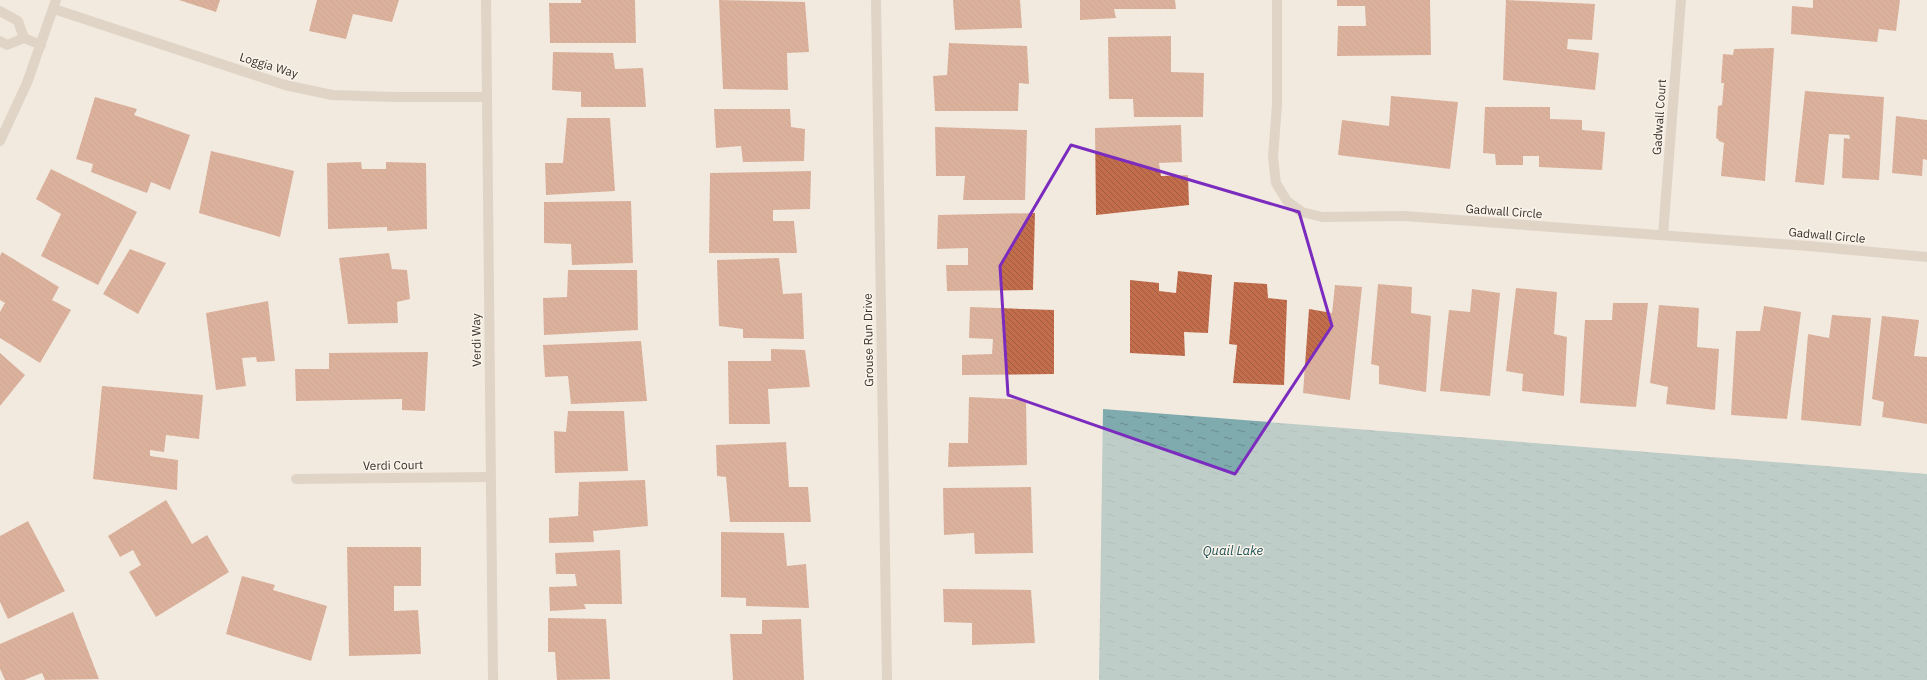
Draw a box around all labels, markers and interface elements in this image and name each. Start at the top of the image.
street label: Loggia Way [238,49,300,81]
street label: Gadwall Court [1649,78,1669,156]
street label: Gadwall Circle [1465,201,1543,221]
street label: Gadwall Circle [1788,224,1867,246]
street label: Grouse Run Drive [860,293,876,387]
street label: Verdi Way [468,313,484,367]
street label: Verdi Court [363,457,423,473]
water label: Quail Lake [1203,542,1264,559]

